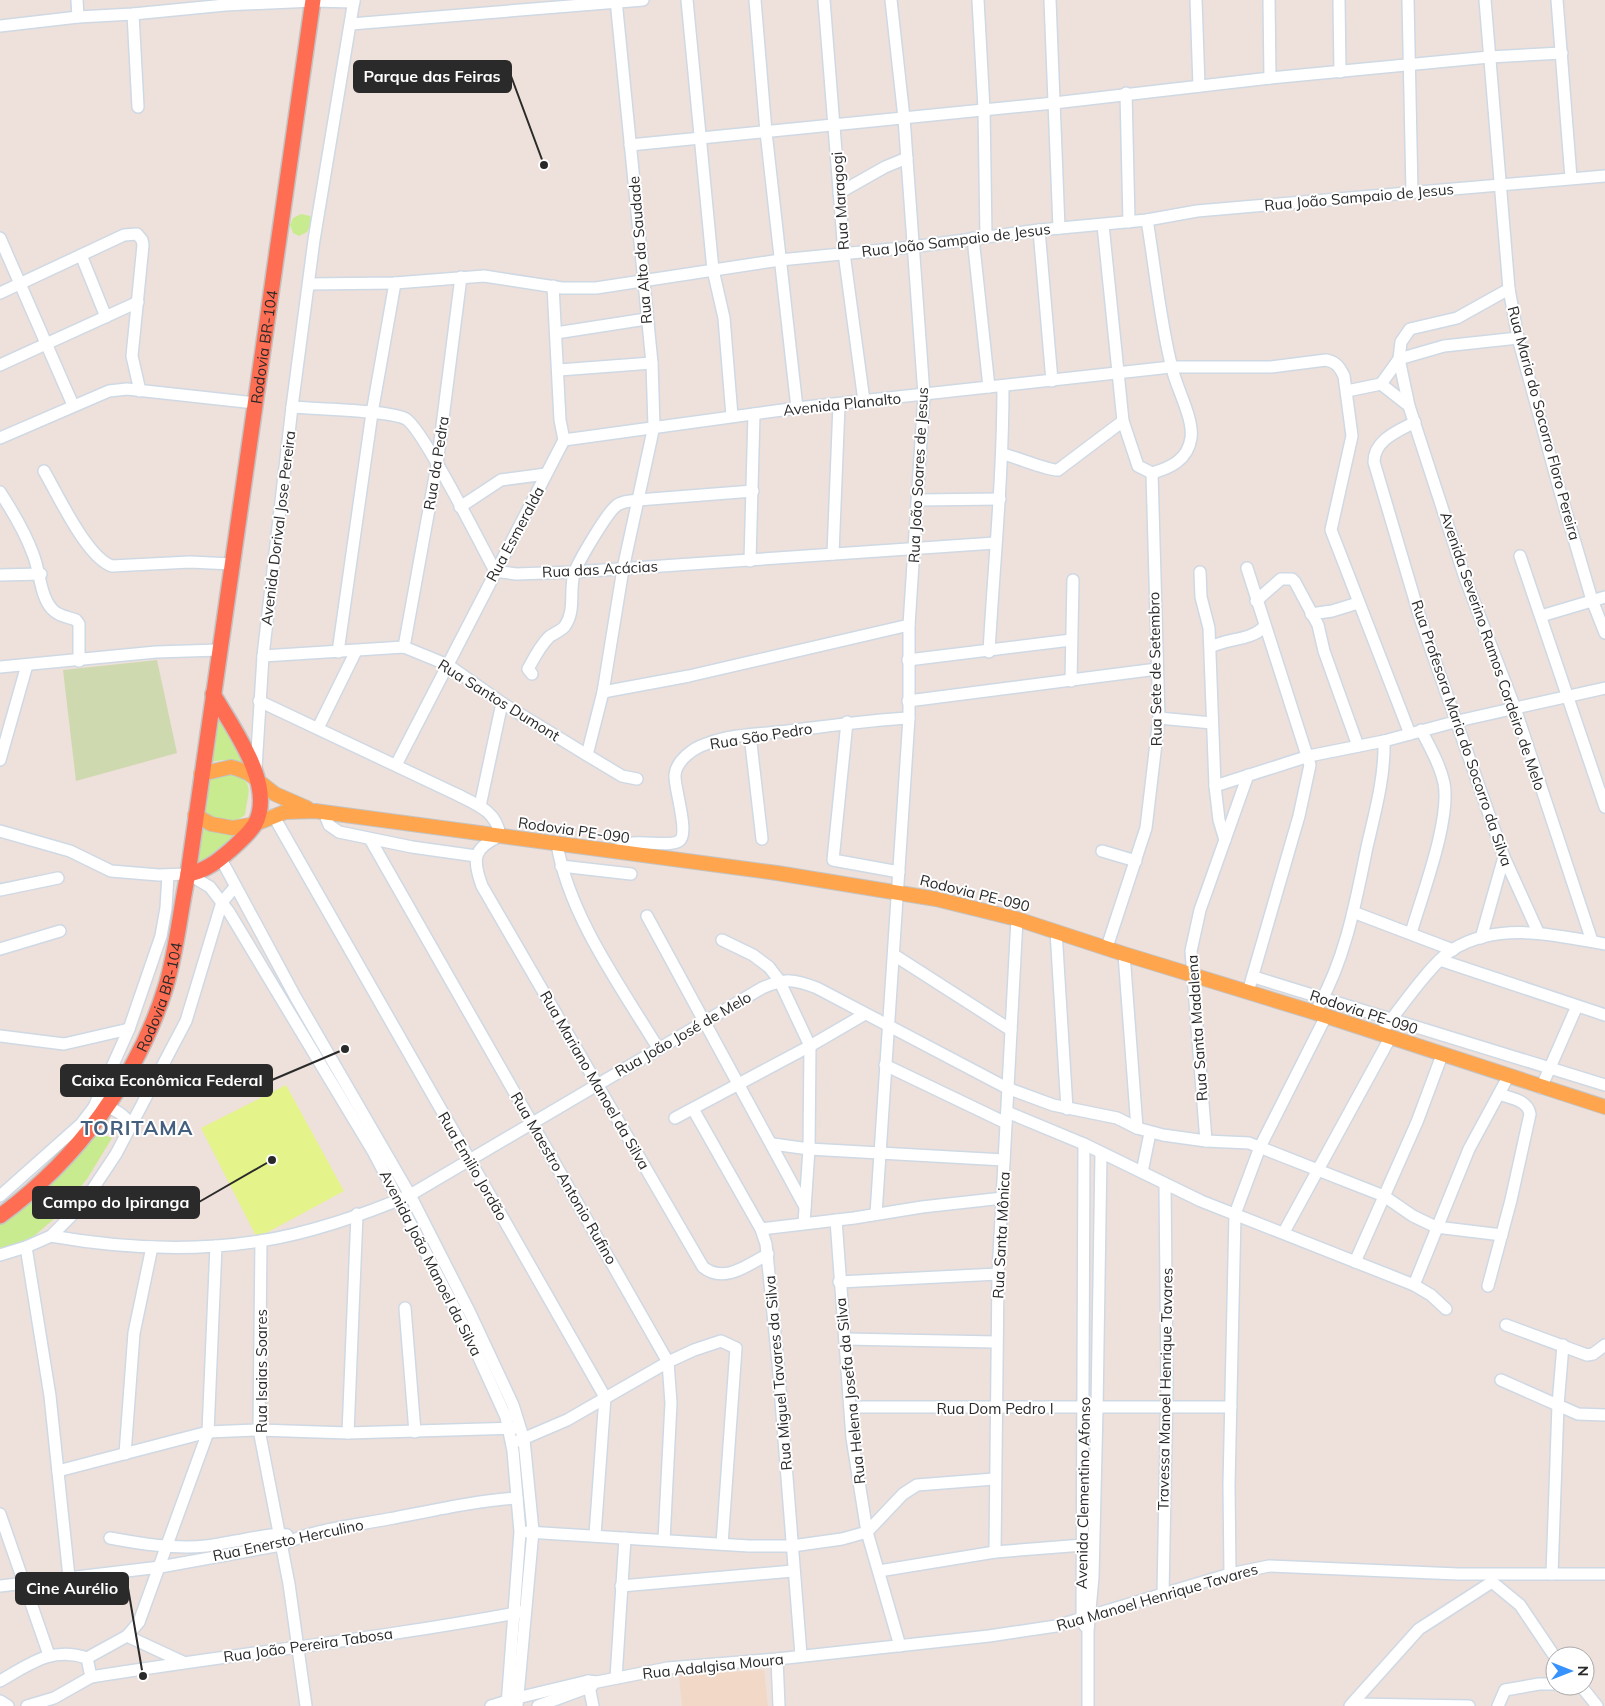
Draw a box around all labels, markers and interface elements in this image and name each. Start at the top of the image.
callout: Parque das Feiras [354,61,511,92]
text: Parque das Feiras [363,66,501,86]
street label: Rua Maragogi [827,151,853,251]
street label: Rua Alto da Saudade [624,175,656,325]
street label: Rua João Sampaio de Jesus [1263,179,1455,215]
street label: Rua João Sampaio de Jesus [860,219,1052,261]
street label: Rodovia BR-104 [246,289,281,405]
street label: Rua Maria do Socorro Floro Pereira [1504,304,1584,542]
street label: Rua João Soares de Jesus [904,386,932,564]
street label: Avenida Planalto [782,388,902,420]
street label: Rua da Pedra [419,415,453,511]
street label: Avenida Dorival Jose Pereira [257,430,299,626]
street label: Rua Esmeralda [482,483,548,585]
street label: Avenida Severino Ramos Cordeiro de Melo [1436,509,1550,793]
street label: Rua das Acácias [542,556,658,582]
street label: Rua Sete de Setembro [1144,591,1166,747]
street label: Rua Profesora Maria do Socorro da Silva [1407,597,1517,869]
street label: Rua Santos Dumont [435,655,563,745]
street label: Rua São Pedro [709,719,813,753]
street label: Rodovia PE-090 [517,813,631,847]
street label: Rodovia PE-090 [918,870,1032,916]
street label: Rodovia BR-104 [132,940,185,1055]
street label: Rua Santa Madalena [1182,954,1212,1102]
street label: Rodovia PE-090 [1307,986,1421,1038]
street label: Rua Mariano Manoel da Silva [536,987,654,1173]
street label: Rua João José de Melo [611,987,755,1081]
callout: Caixa Econômica Federal [61,1065,272,1096]
text: Caixa Econômica Federal [71,1070,263,1090]
street label: Rua Maestro Antonio Rufino [507,1088,621,1268]
street label: Rua Emilio Jordão [434,1108,512,1224]
district label: TORITAMA [80,1115,194,1140]
street label: Avenida João Manoel da Silva [376,1167,486,1359]
street label: Rua Santa Mônica [988,1171,1014,1299]
callout: Campo do Ipiranga [33,1187,199,1218]
text: Campo do Ipiranga [43,1192,189,1212]
street label: Travessa Manoel Henrique Tavares [1153,1268,1177,1510]
street label: Rua Miguel Tavares da Silva [760,1275,796,1471]
street label: Rua Helena Josefa da Silva [831,1297,869,1485]
street label: Rua Isaias Soares [252,1309,271,1433]
street label: Avenida Clementino Afonso [1072,1397,1094,1589]
street label: Rua Dom Pedro I [936,1399,1054,1418]
street label: Rua Enersto Herculino [211,1515,365,1565]
street label: Rua Manoel Henrique Tavares [1054,1559,1260,1635]
callout: Cine Aurélio [16,1573,128,1604]
text: Cine Aurélio [26,1578,118,1598]
street label: Rua João Pereira Tabosa [222,1624,394,1666]
north arrow [1545,1646,1595,1696]
street label: Rua Adalgisa Moura [641,1649,785,1683]
text: N [1574,1666,1592,1676]

